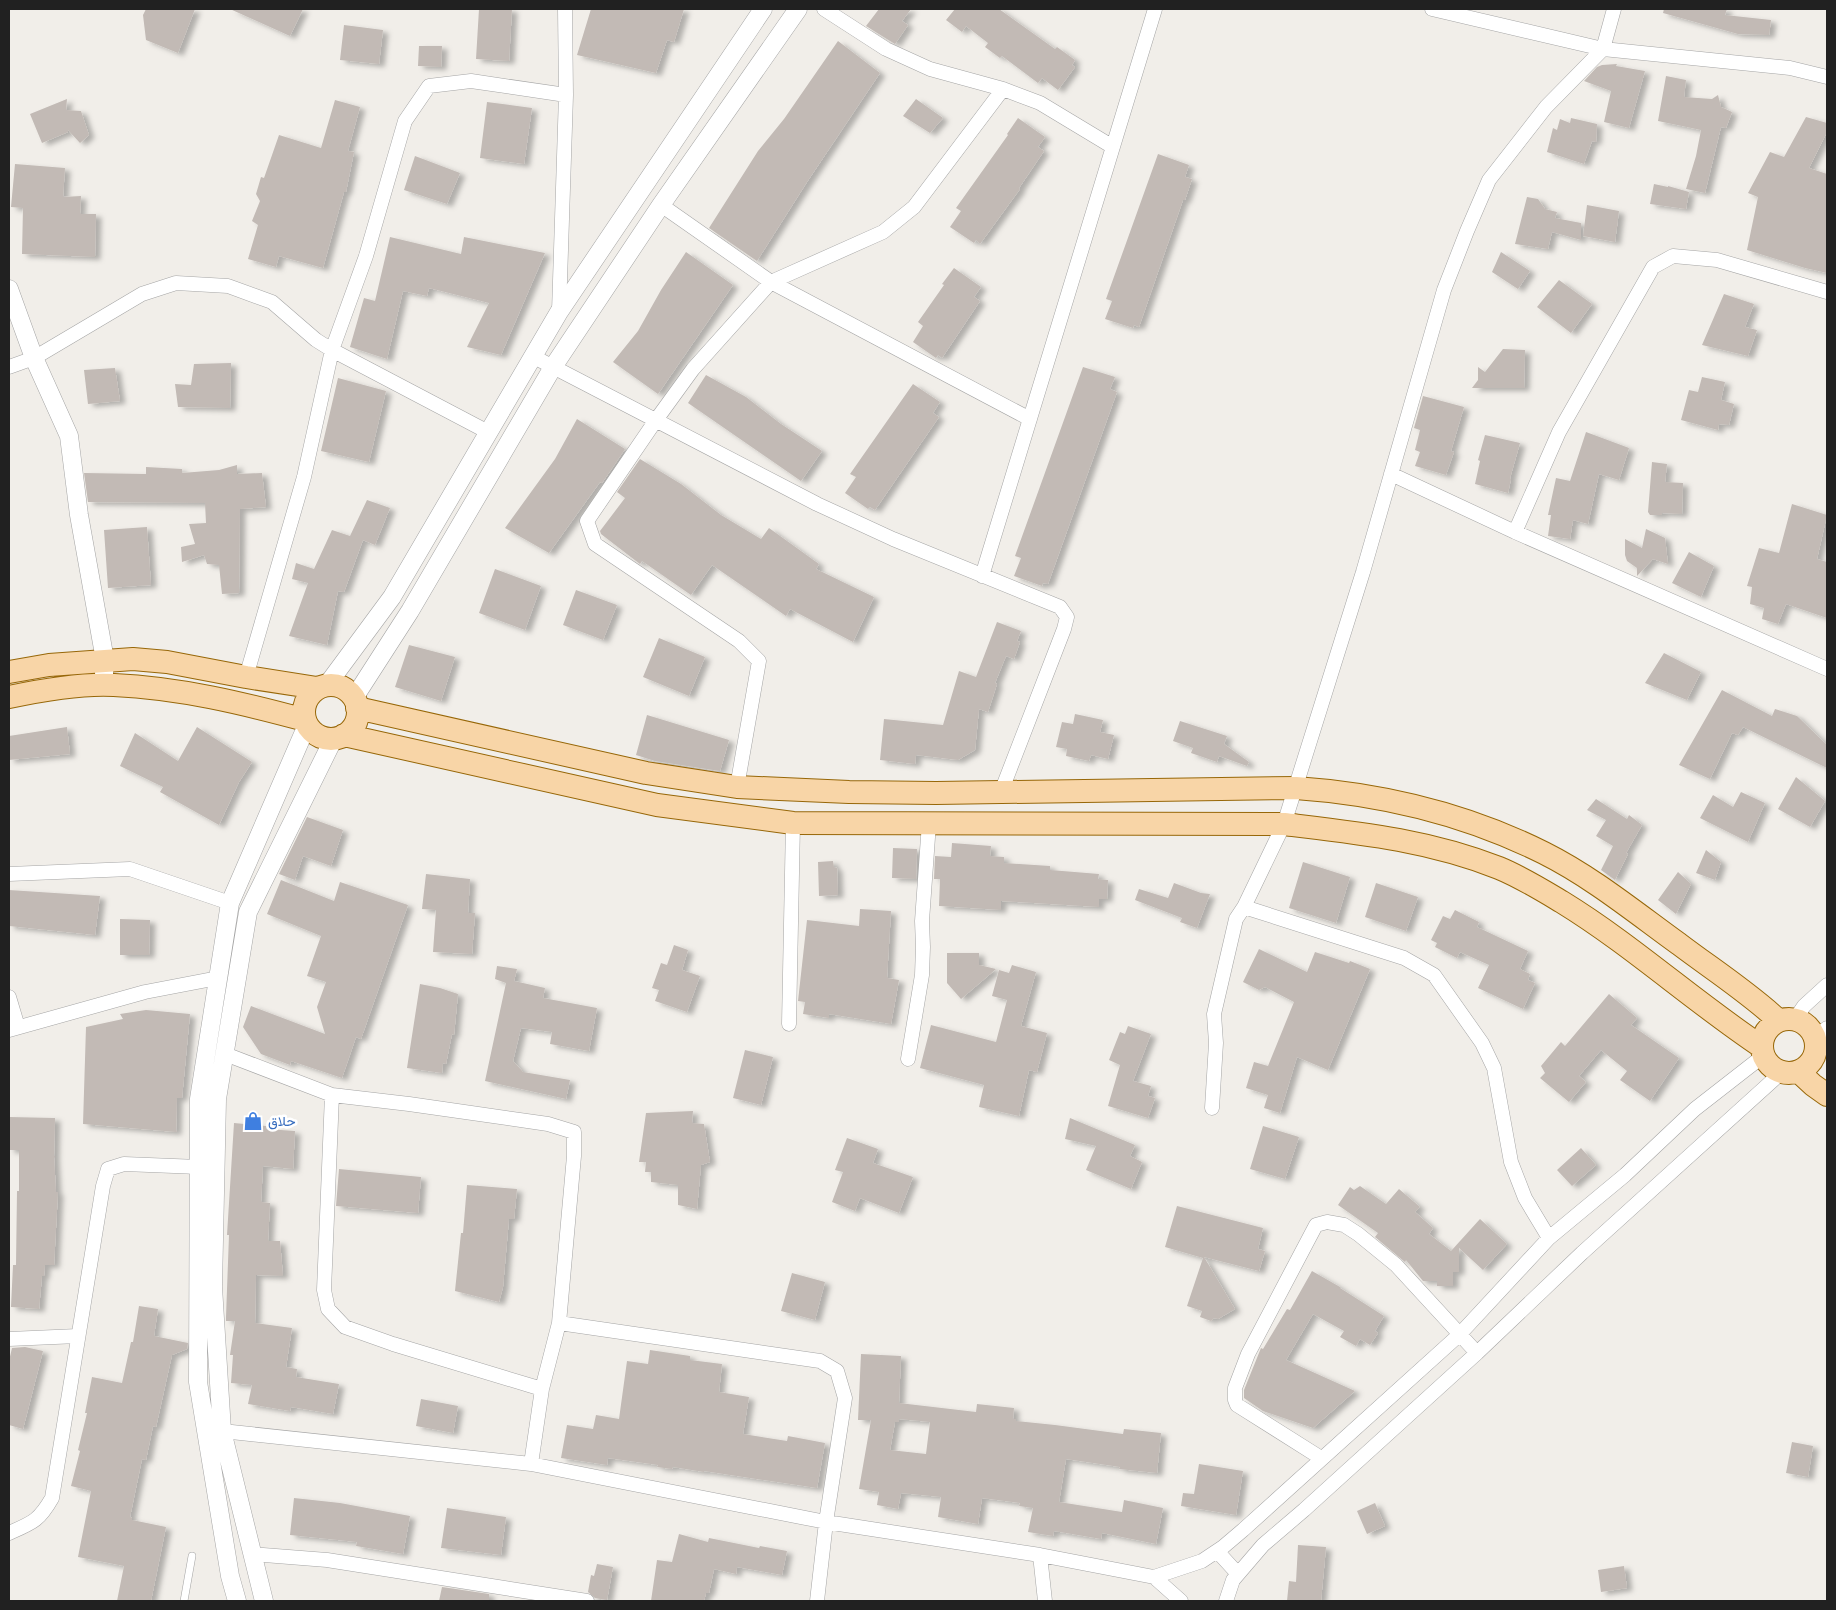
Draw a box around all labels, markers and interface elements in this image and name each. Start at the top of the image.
shop icon: حلاق [242,1110,264,1132]
place label: حلاق [268,1113,296,1130]

